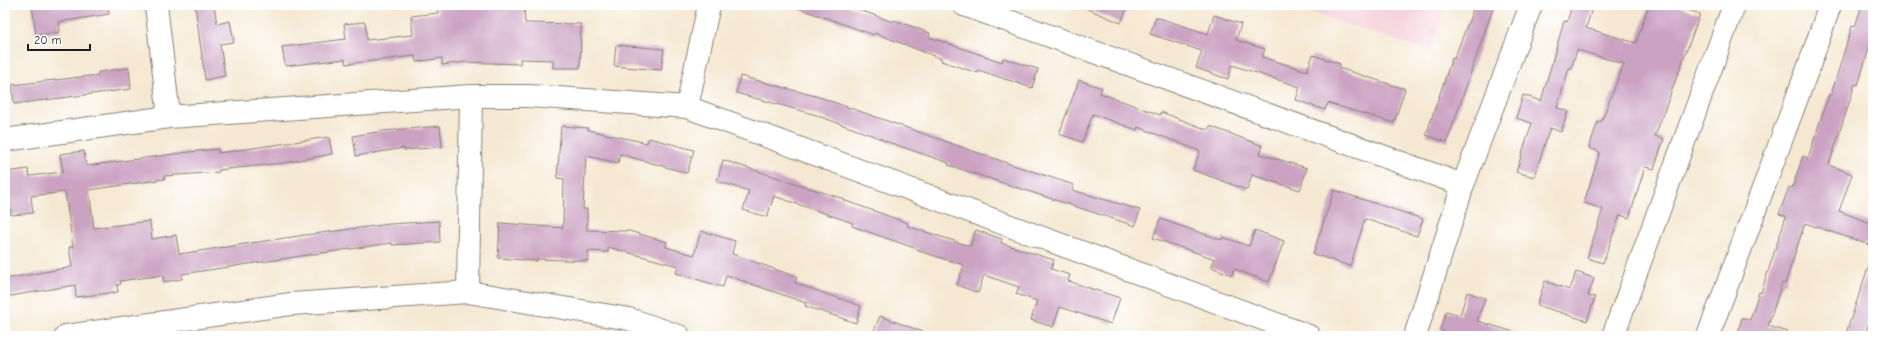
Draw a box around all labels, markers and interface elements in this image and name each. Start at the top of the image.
scale bar [28,26,90,52]
text: 20 m [34,33,62,47]

